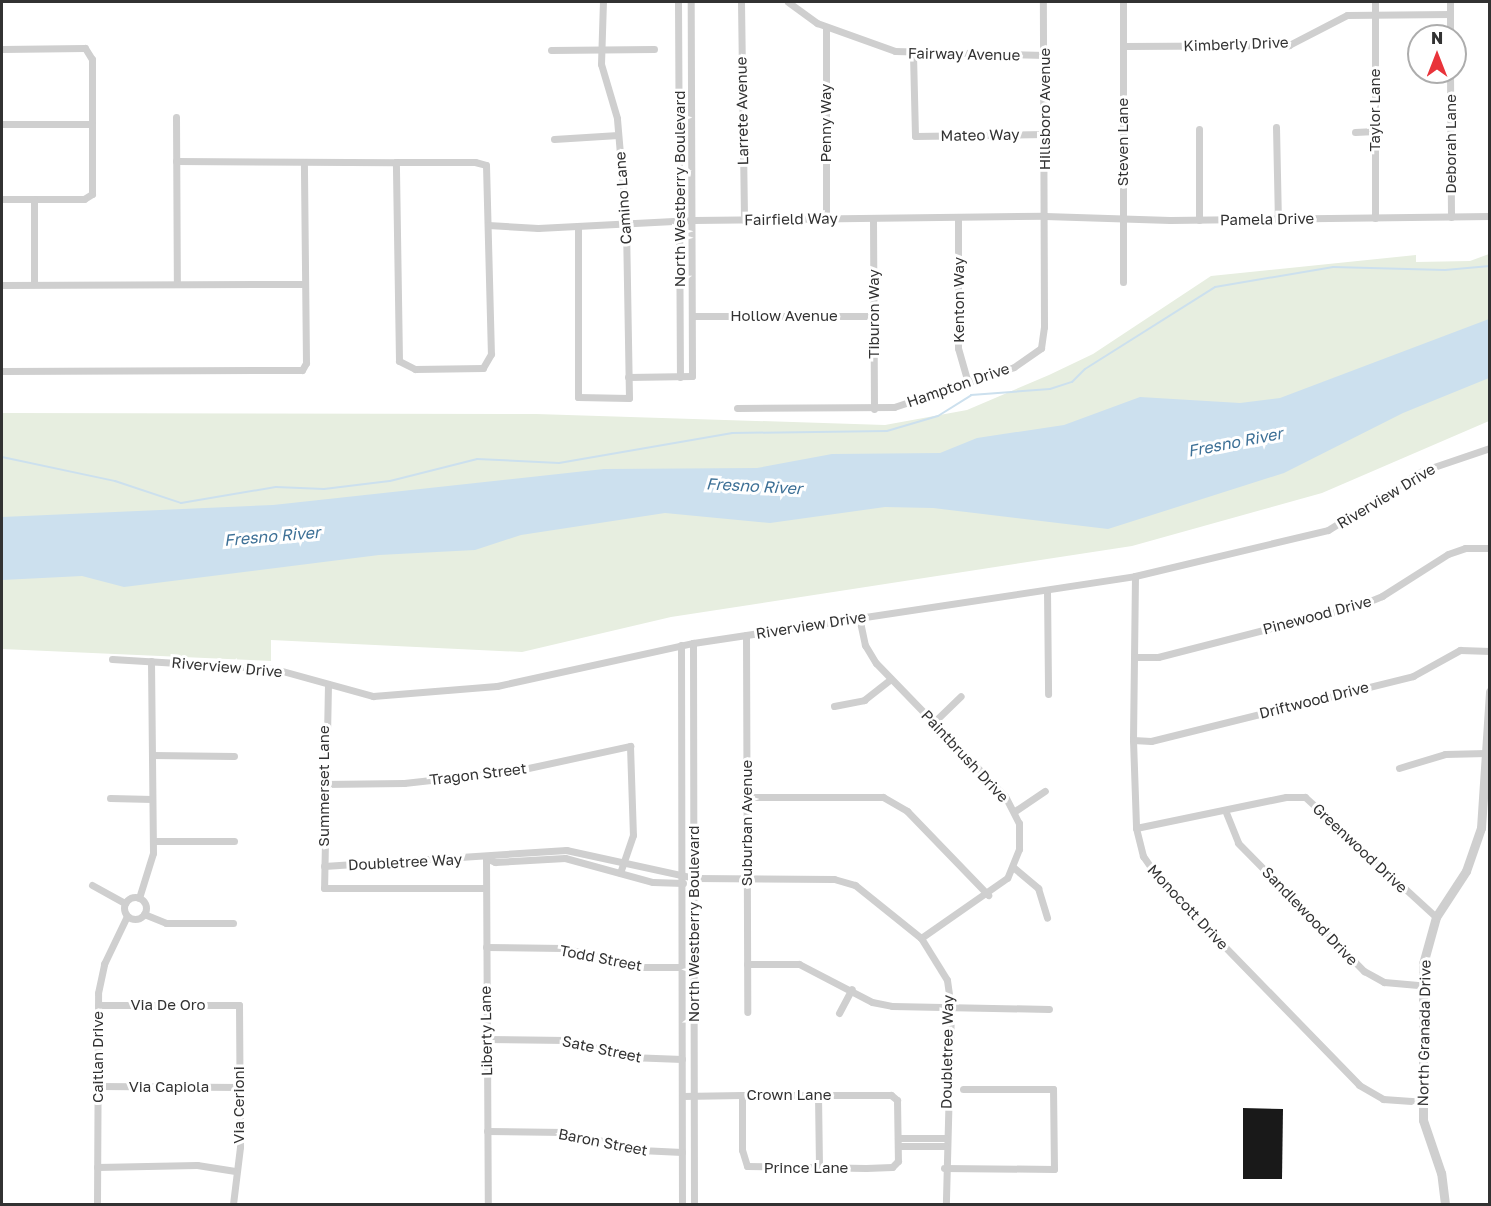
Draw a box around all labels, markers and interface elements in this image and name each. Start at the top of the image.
north arrow [1407,24,1467,84]
text: N [1431,28,1443,48]
street label: Kimberly Drive [1183,33,1289,55]
street label: Fairway Avenue [908,44,1020,64]
street label: Hillsboro Avenue [1036,48,1054,170]
street label: Larrete Avenue [732,56,752,166]
street label: Taylor Lane [1366,69,1384,151]
street label: Penny Way [817,83,835,163]
street label: North Westberry Boulevard [671,91,689,287]
street label: Deborah Lane [1442,94,1460,194]
street label: Steven Lane [1114,98,1132,186]
street label: Mateo Way [940,125,1020,145]
street label: Camino Lane [611,151,635,245]
street label: Fairfield Way [744,209,838,229]
street label: Pamela Drive [1220,209,1314,229]
street label: Kenton Way [950,257,968,343]
street label: Tiburon Way [865,269,883,359]
street label: Hollow Avenue [730,307,838,325]
street label: Hampton Drive [904,359,1012,411]
water label: Fresno River [1186,423,1284,461]
street label: Riverview Drive [1334,460,1438,532]
water label: Fresno River [705,474,803,498]
water label: Fresno River [223,522,321,550]
street label: Pinewood Drive [1261,592,1373,638]
street label: Riverview Drive [755,607,867,643]
street label: Riverview Drive [171,653,283,681]
street label: Driftwood Drive [1257,678,1371,722]
street label: Paintbrush Drive [918,706,1012,806]
street label: Summerset Lane [315,725,333,847]
street label: Tragon Street [428,759,528,789]
street label: Suburban Avenue [738,760,756,886]
street label: Greenwood Drive [1309,800,1411,896]
street label: North Westberry Boulevard [685,826,703,1022]
street label: Doubletree Way [347,850,463,874]
street label: Monocott Drive [1144,861,1232,953]
street label: Sandlewood Drive [1258,863,1362,969]
street label: Todd Street [558,941,644,975]
street label: North Granada Drive [1414,960,1434,1106]
street label: Liberty Lane [476,986,496,1076]
street label: Doubletree Way [937,995,957,1109]
street label: Via De Oro [130,996,206,1014]
street label: Caitlan Drive [89,1011,107,1103]
street label: Sate Street [561,1032,643,1066]
street label: Via Cerioni [230,1066,248,1144]
street label: Via Capiola [129,1078,209,1096]
street label: Crown Lane [747,1086,831,1104]
street label: Baron Street [557,1125,649,1159]
street label: Prince Lane [764,1159,848,1177]

